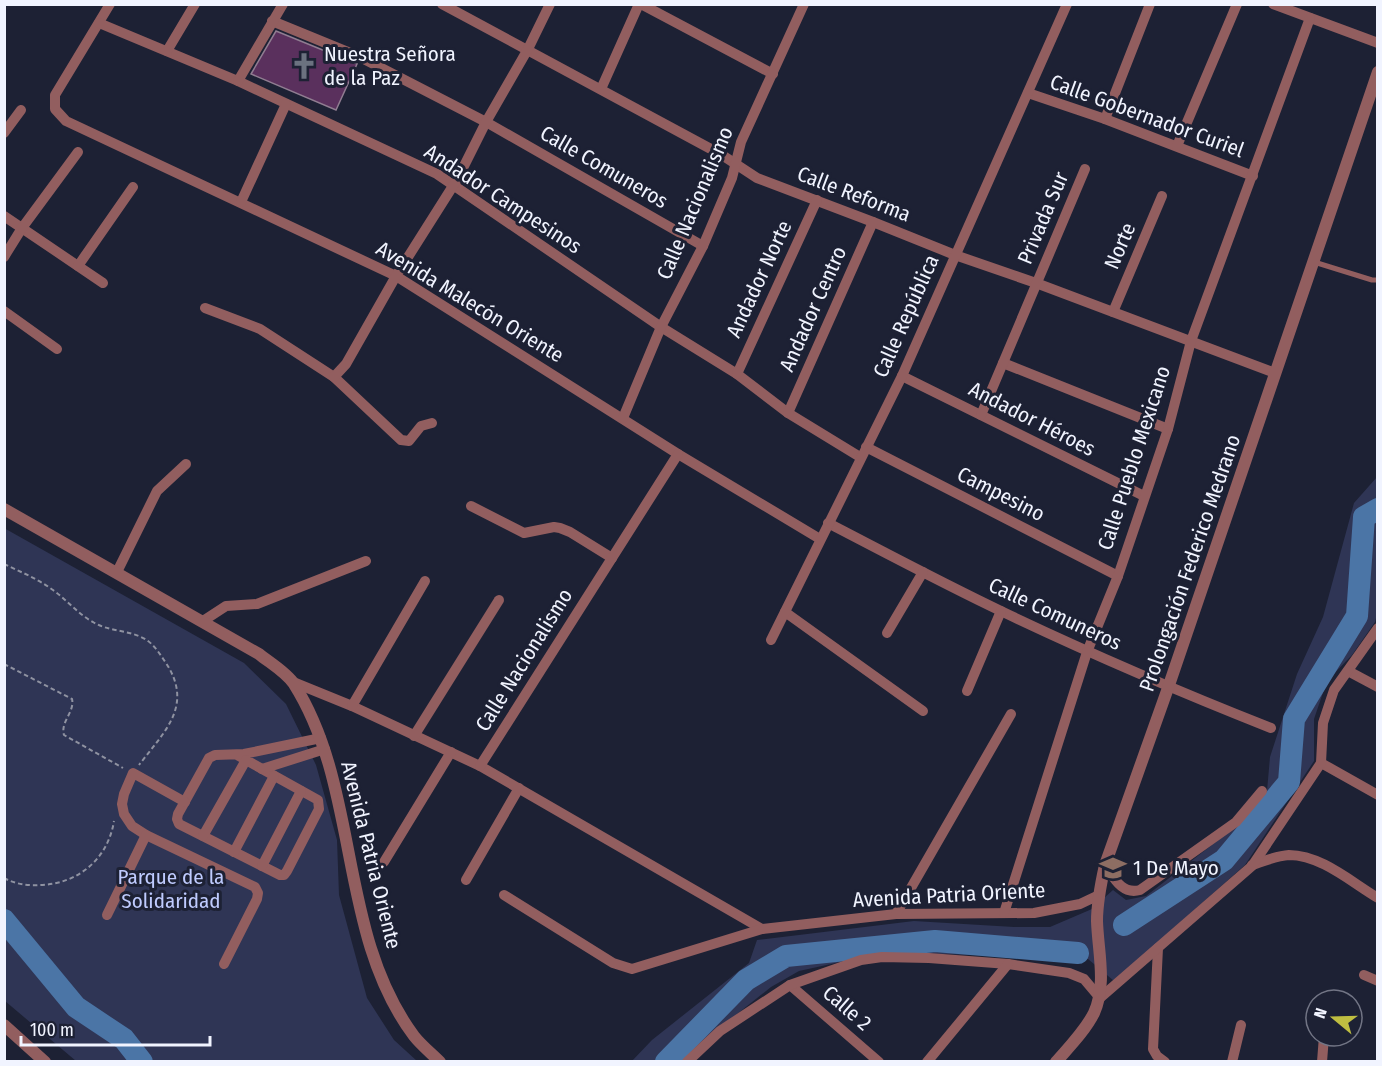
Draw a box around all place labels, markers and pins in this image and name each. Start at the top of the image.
place label: Nuestra Señora de la Paz [324,41,456,91]
church icon: Nuestra Señora de la Paz [289,51,319,81]
school or university icon: 1 De Mayo [1098,853,1128,883]
place label: 1 De Mayo [1133,855,1219,881]

